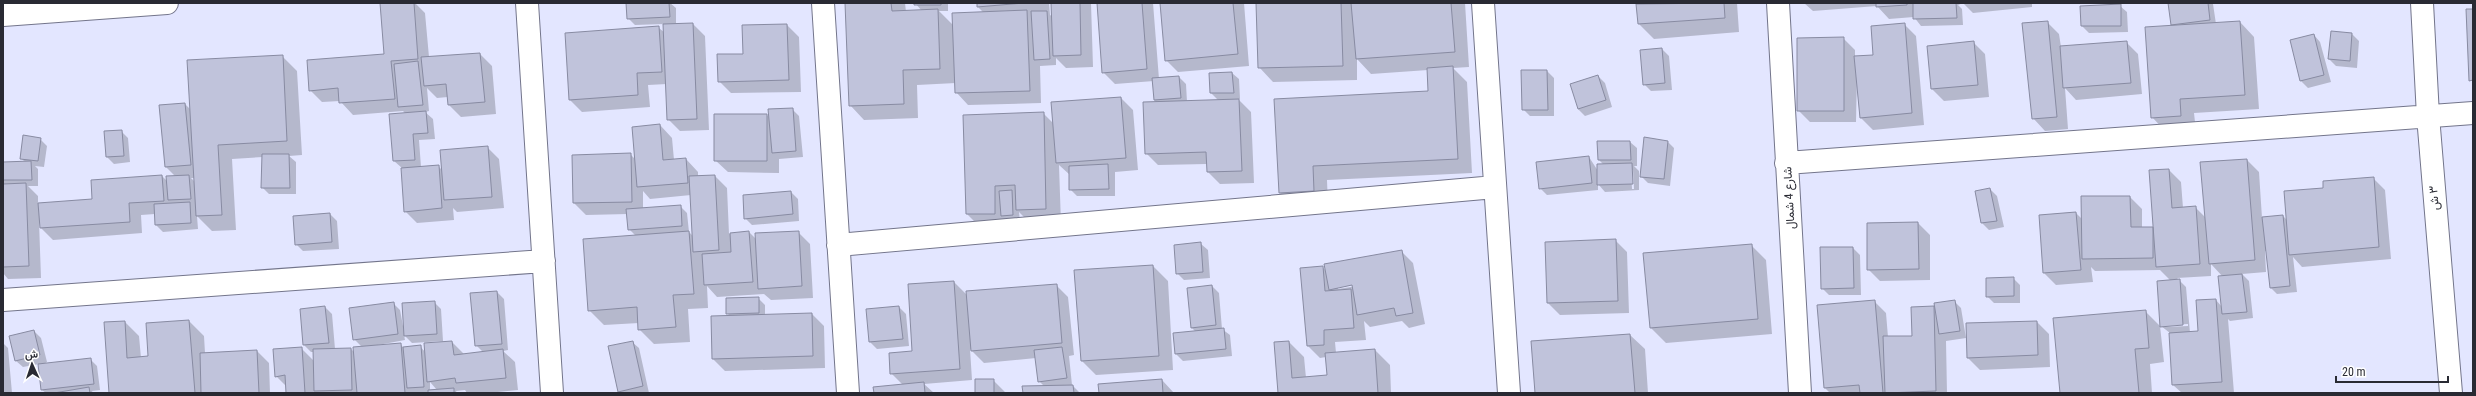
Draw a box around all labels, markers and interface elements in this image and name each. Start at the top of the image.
street label: شارع 4 شمال [1780,166,1800,230]
street label: ٣ ش [2426,185,2443,211]
north arrow [12,344,52,384]
text: ش [25,348,38,361]
scale bar [2336,358,2448,384]
text: 20 m [2342,365,2366,379]

